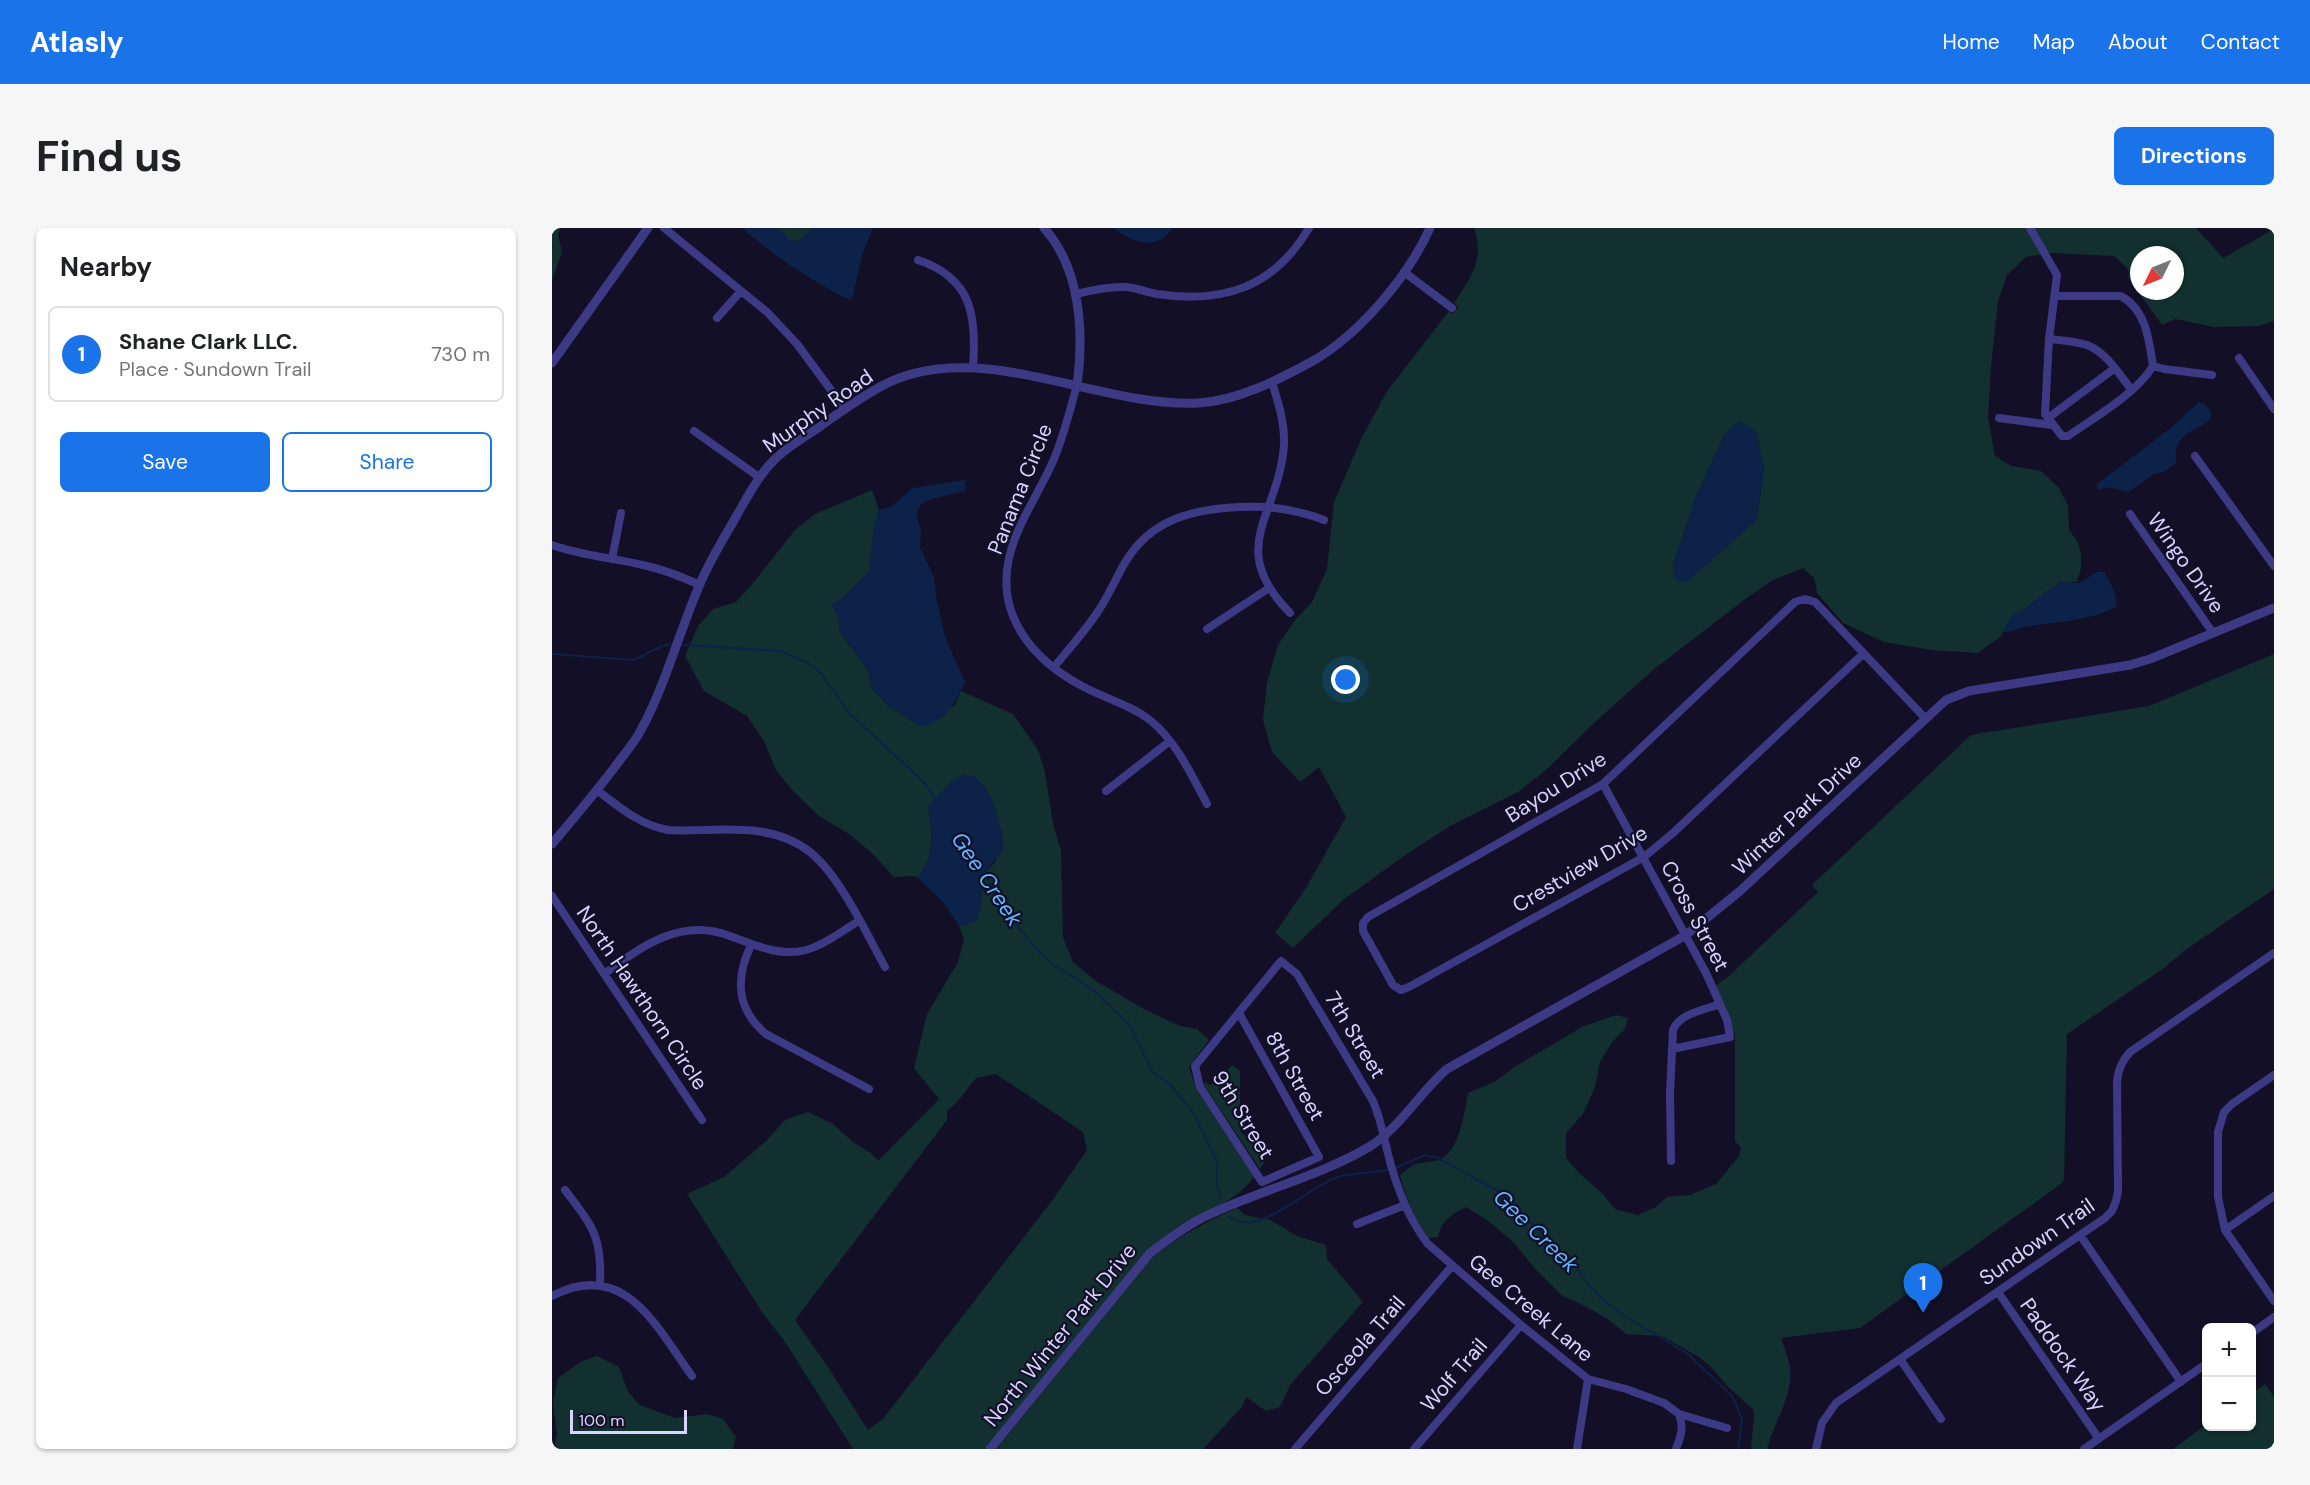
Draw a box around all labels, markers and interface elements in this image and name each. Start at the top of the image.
text: Atlasly [30,24,124,61]
text: Home [1942,28,2000,56]
text: Map [2033,28,2075,56]
text: About [2108,28,2168,56]
text: Contact [2201,28,2280,56]
button: Directions [2114,127,2274,185]
text: Find us [36,129,182,184]
north arrow [2130,246,2184,300]
text: Nearby [60,250,152,284]
text: Shane Clark LLC. [119,327,298,356]
text: 1 [78,341,85,367]
text: 730 m [431,341,490,367]
text: Place · Sundown Trail [119,356,312,382]
street label: Murphy Road [757,363,879,459]
street label: Panama Circle [981,420,1059,558]
button: Save [60,432,270,492]
button: Share [282,432,492,492]
street label: Wingo Drive [2141,507,2231,619]
your location [1331,665,1360,694]
street label: Bayou Drive [1500,745,1612,829]
street label: Winter Park Drive [1726,747,1868,881]
street label: Crestview Drive [1507,819,1653,919]
water label: Gee Creek [945,826,1030,932]
street label: Cross Street [1654,856,1736,976]
street label: North Hawthorn Circle [570,900,714,1096]
street label: 7th Street [1318,986,1392,1084]
street label: 8th Street [1259,1026,1331,1126]
street label: 9th Street [1206,1066,1280,1164]
water label: Gee Creek [1487,1183,1585,1279]
street label: Sundown Trail [1974,1192,2100,1292]
street label: North Winter Park Drive [977,1238,1143,1432]
street label: Gee Creek Lane [1463,1248,1599,1368]
pin: 1 [1904,1264,1942,1313]
street label: Osceola Trail [1309,1290,1411,1402]
street label: Paddock Way [2014,1293,2113,1417]
map controls [2202,1323,2256,1431]
button: + [2202,1323,2256,1377]
street label: Wolf Trail [1414,1332,1494,1418]
button: − [2202,1377,2256,1431]
scale bar [570,1407,687,1434]
text: 100 m [579,1410,624,1431]

